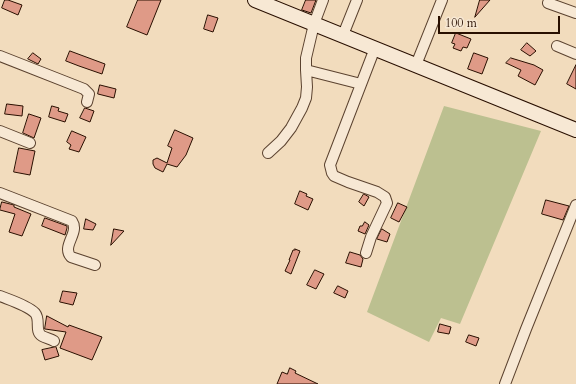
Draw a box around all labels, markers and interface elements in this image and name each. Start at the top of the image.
scale bar [440,8,562,34]
text: 100 m [445,15,477,31]

